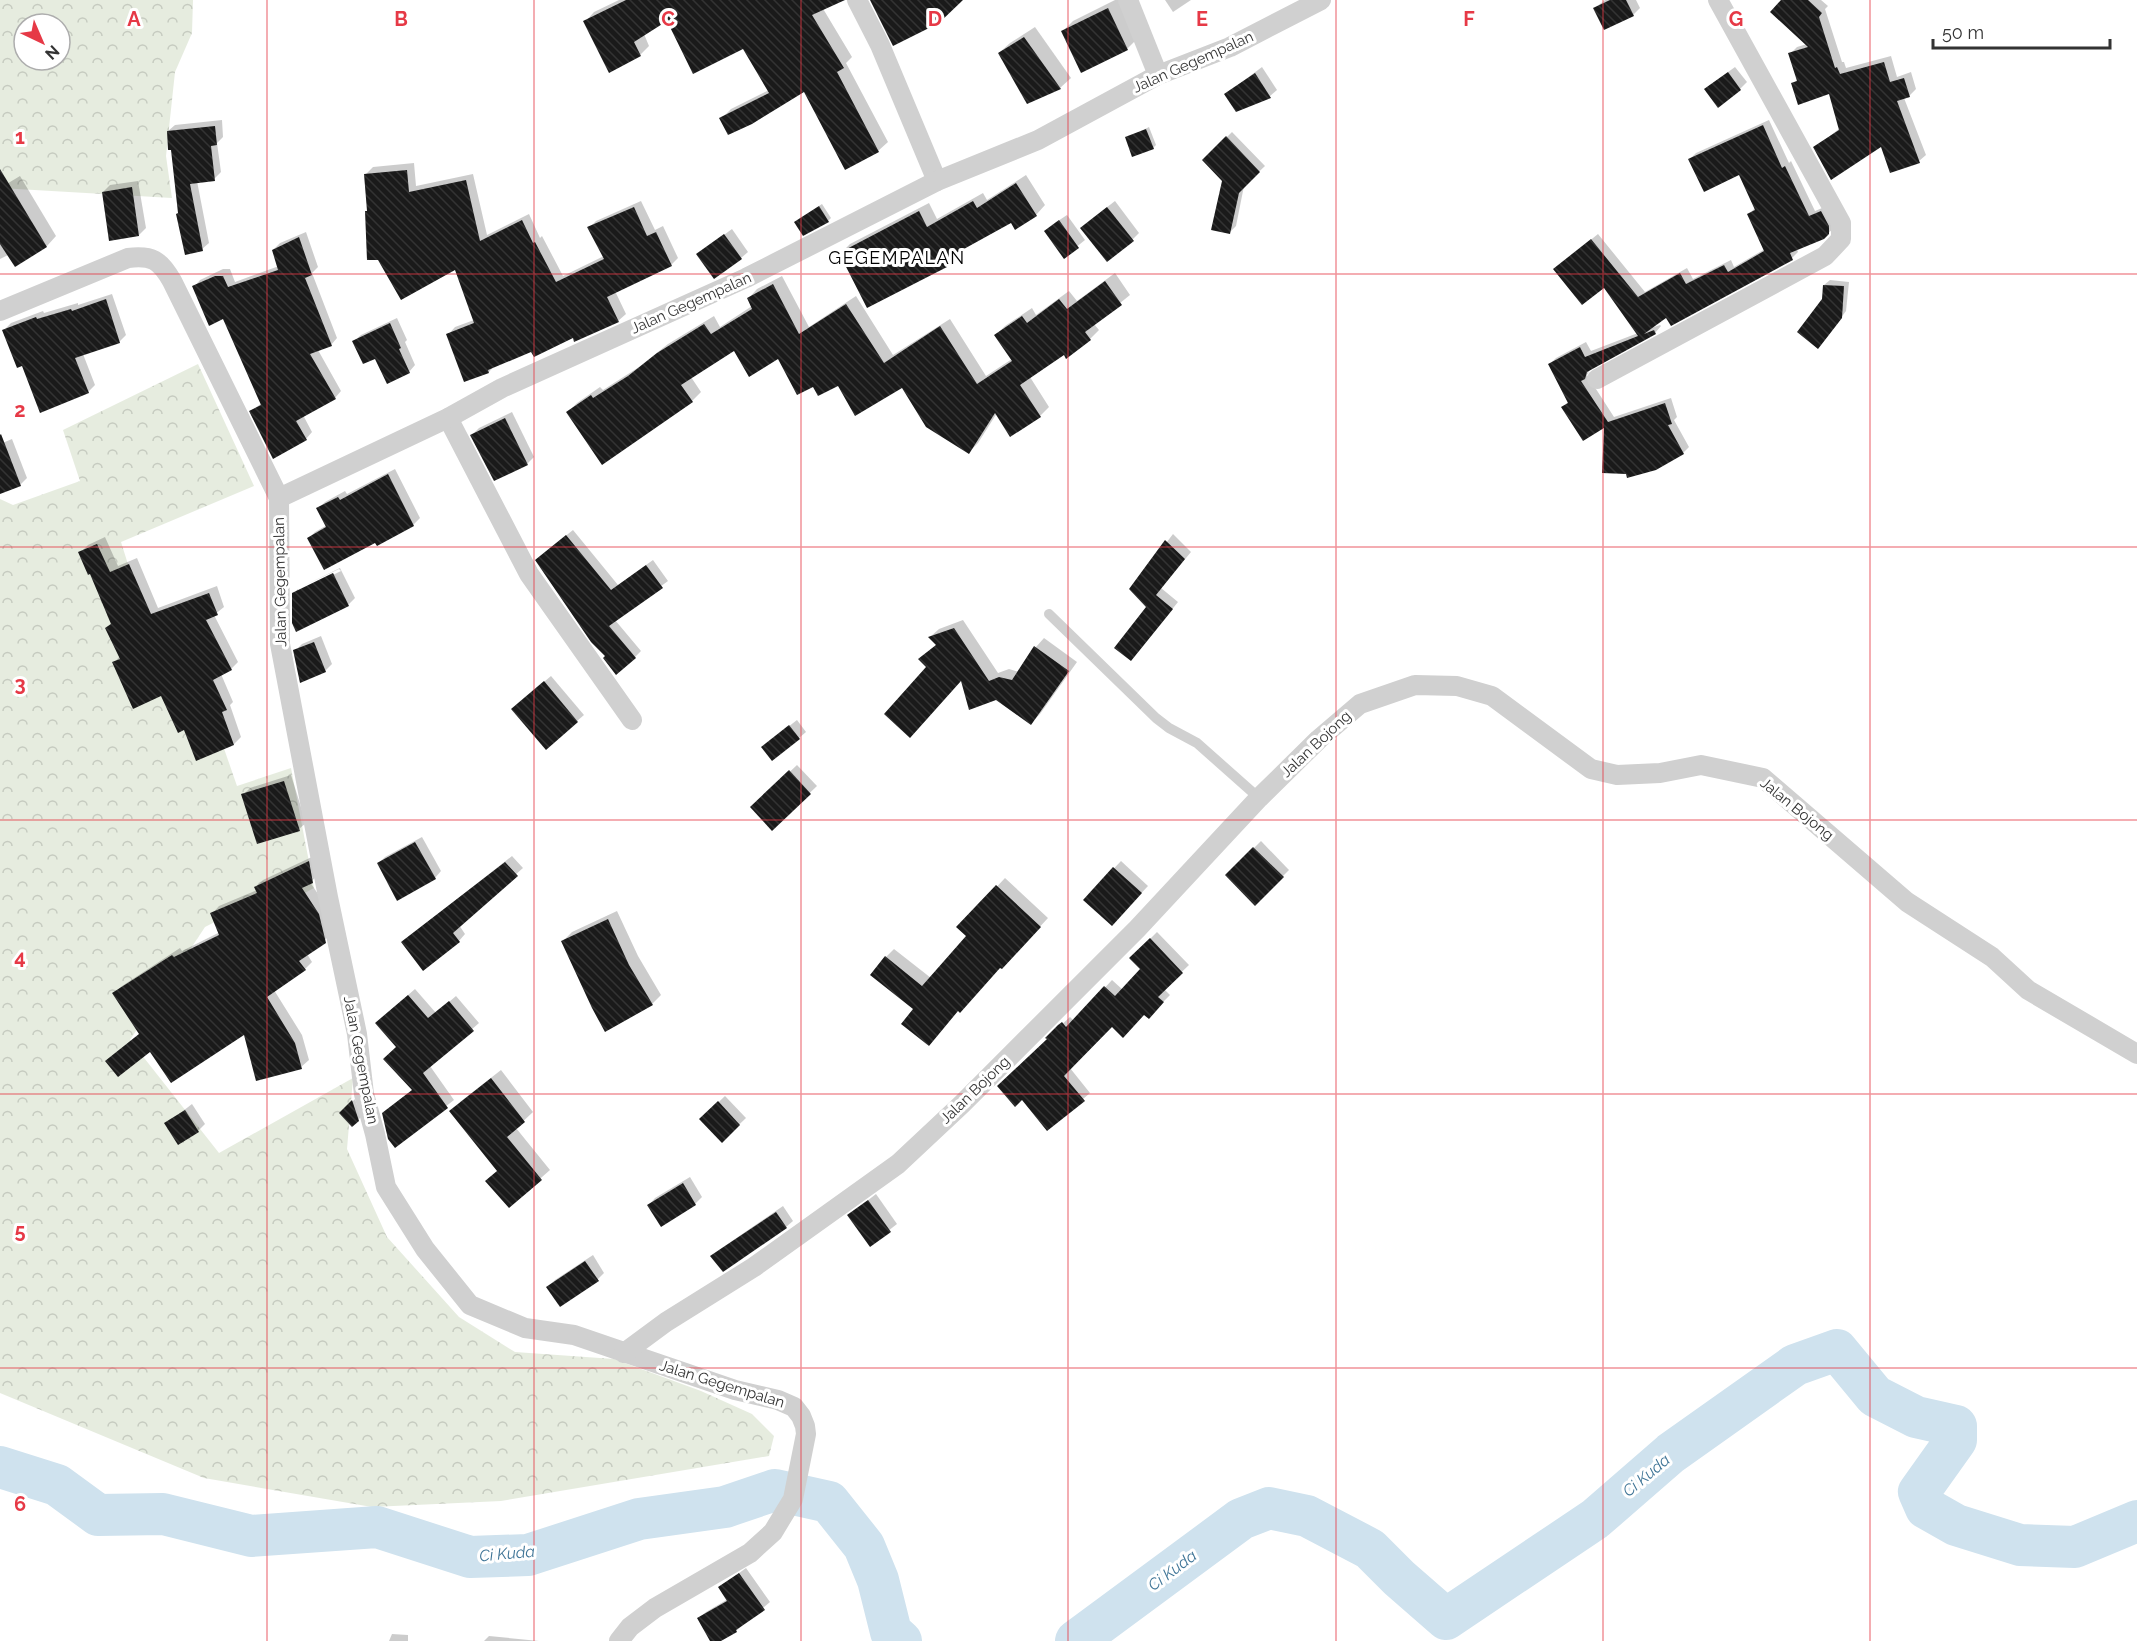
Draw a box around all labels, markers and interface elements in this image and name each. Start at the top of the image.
text: A [127,7,141,31]
text: B [394,7,408,31]
text: C [661,7,675,31]
text: D [928,7,942,31]
text: E [1196,7,1208,31]
text: F [1463,7,1475,31]
text: G [1729,7,1743,31]
north arrow [12,12,72,72]
scale bar [1933,12,2110,50]
text: 50 m [1942,22,1984,43]
street label: Jalan Gegempalan [1130,27,1256,97]
text: N [41,41,63,64]
text: 1 [15,125,25,149]
district label: GEGEMPALAN [828,247,966,268]
street label: Jalan Gegempalan [628,268,754,338]
text: 2 [14,398,26,422]
street label: Jalan Gegempalan [270,517,290,647]
text: 3 [14,672,26,696]
street label: Jalan Bojong [1277,707,1355,781]
street label: Jalan Bojong [1757,774,1837,844]
text: 4 [14,945,26,969]
street label: Jalan Gegempalan [340,995,382,1125]
street label: Jalan Bojong [937,1052,1013,1128]
text: 5 [14,1219,26,1243]
street label: Jalan Gegempalan [657,1356,787,1412]
water label: Ci Kuda [1619,1450,1674,1501]
text: 6 [14,1492,26,1516]
water label: Ci Kuda [478,1542,536,1565]
water label: Ci Kuda [1144,1546,1201,1595]

